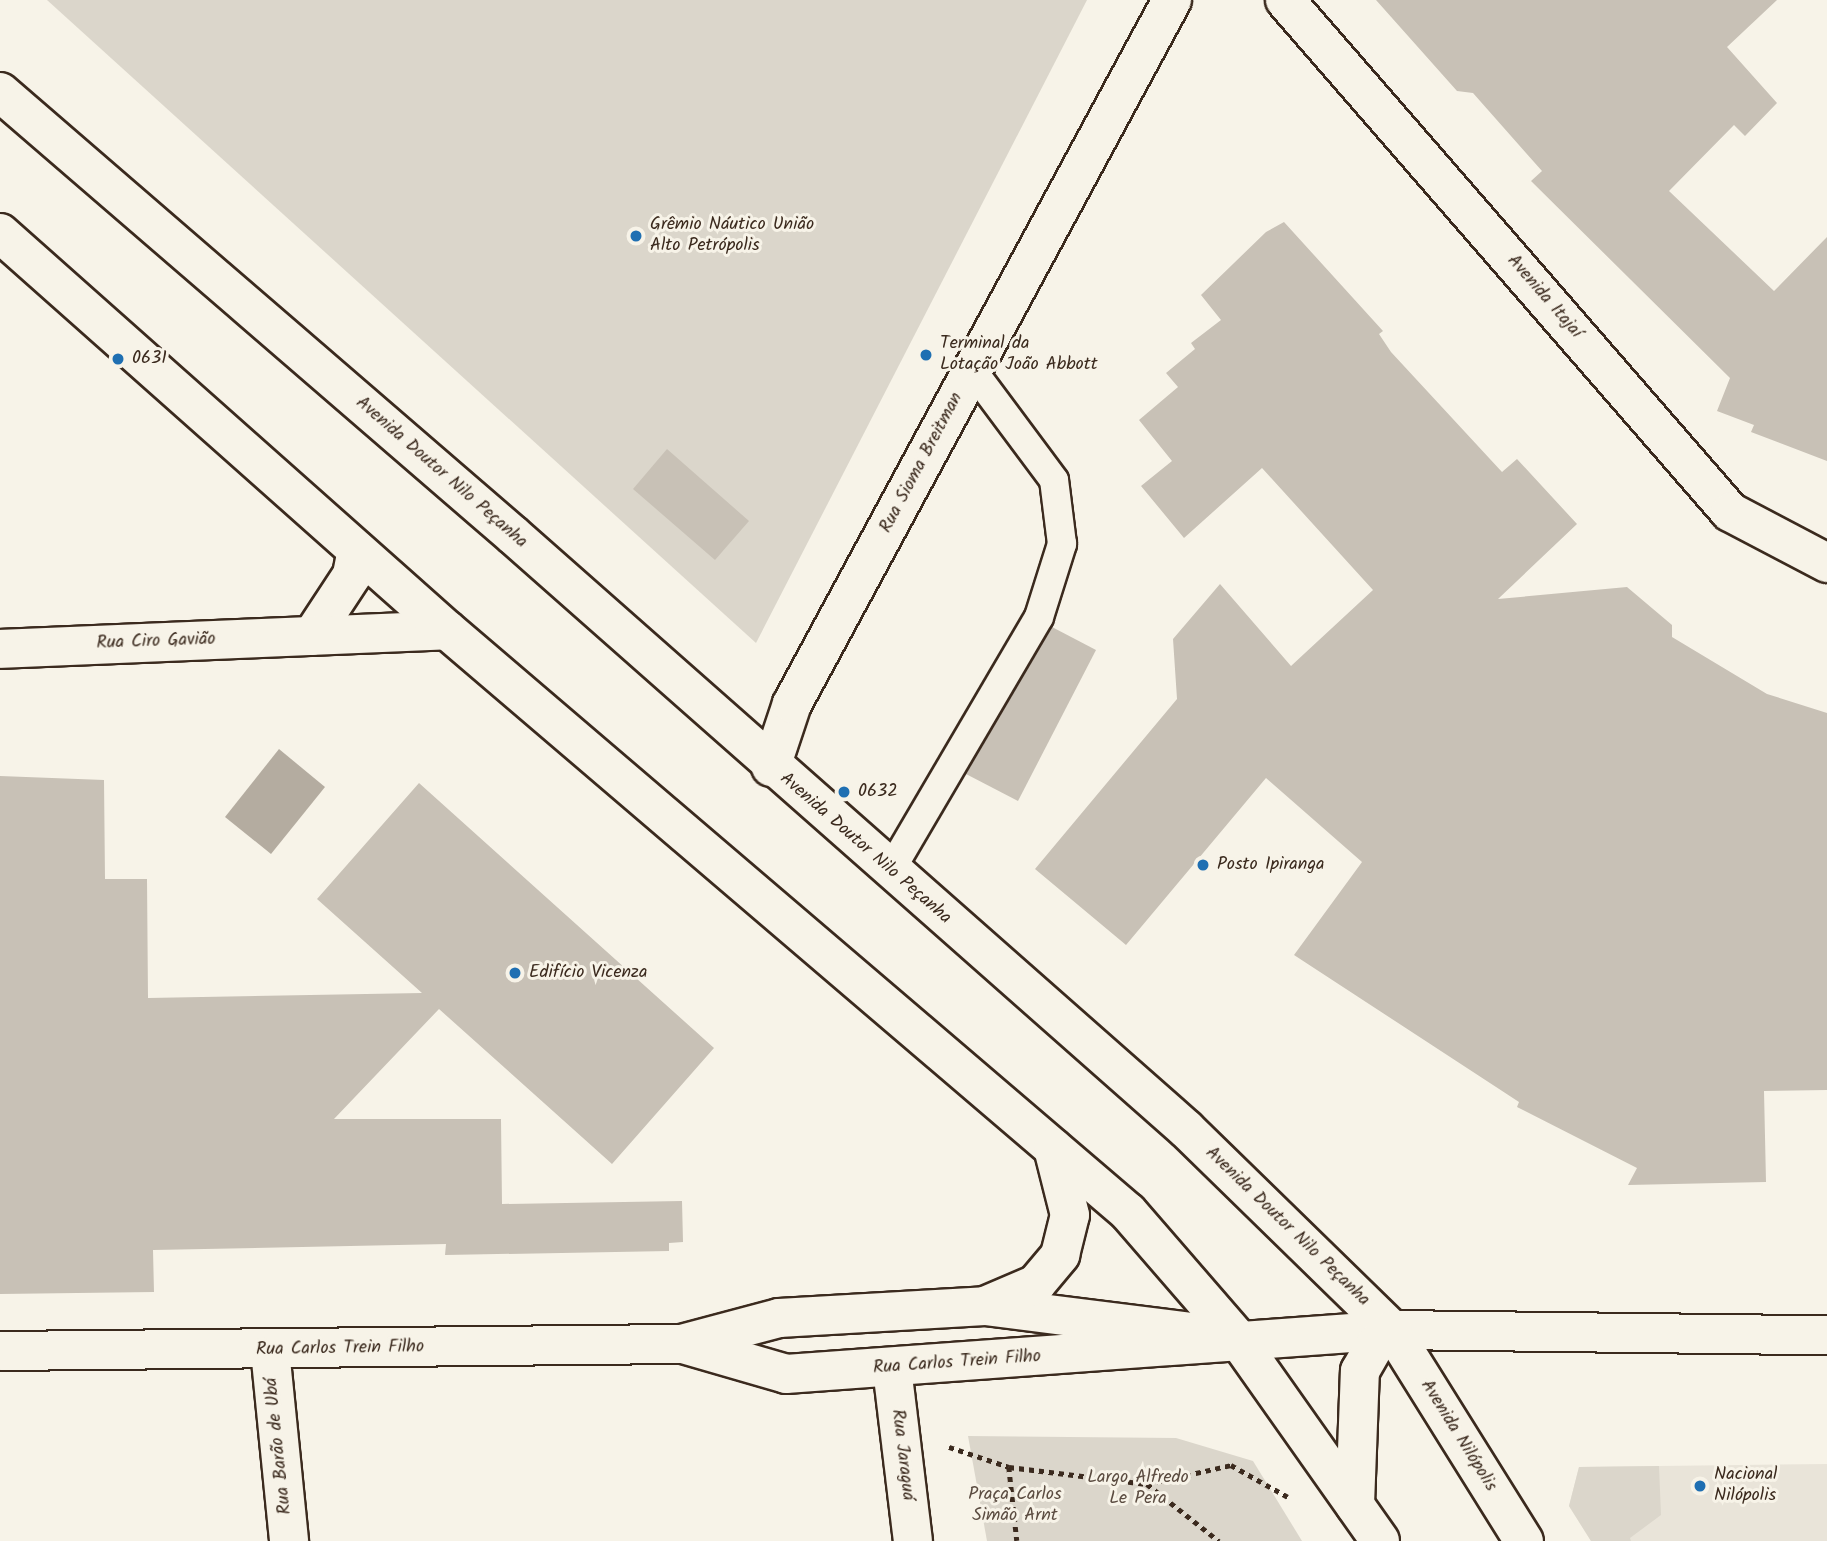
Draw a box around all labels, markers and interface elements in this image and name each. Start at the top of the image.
place label: Grêmio Náutico União Alto Petrópolis [650,215,814,258]
marker: Grêmio Náutico União Alto Petrópolis [628,228,644,244]
street label: Avenida Itajaí [1502,251,1586,343]
place label: Terminal da Lotação João Abbott [940,334,1098,376]
marker: Terminal da Lotação João Abbott [918,347,934,363]
place label: 0631 [132,348,167,370]
marker: 0631 [110,351,126,367]
street label: Rua Sioma Breitman [876,389,968,537]
street label: Avenida Doutor Nilo Peçanha [351,393,531,553]
street label: Rua Ciro Gavião [96,629,216,655]
street label: Avenida Doutor Nilo Peçanha [775,769,955,929]
place label: 0632 [858,781,898,803]
marker: 0632 [836,784,852,800]
place label: Posto Ipiranga [1217,854,1324,876]
marker: Posto Ipiranga [1195,857,1211,873]
place label: Edifício Vicenza [529,962,647,984]
marker: Edifício Vicenza [507,965,523,981]
street label: Avenida Doutor Nilo Peçanha [1200,1143,1374,1311]
street label: Rua Carlos Trein Filho [256,1337,424,1361]
street label: Rua Carlos Trein Filho [872,1346,1042,1380]
street label: Rua Barão de Ubá [261,1376,297,1516]
street label: Avenida Nilópolis [1415,1376,1501,1496]
street label: Rua Jaraguá [886,1408,918,1502]
place label: Nacional Nilópolis [1714,1465,1778,1508]
park label: Largo Alfredo Le Pera [1087,1468,1189,1510]
marker: Nacional Nilópolis [1692,1478,1708,1494]
park label: Praça Carlos Simão Arnt [968,1485,1062,1528]

